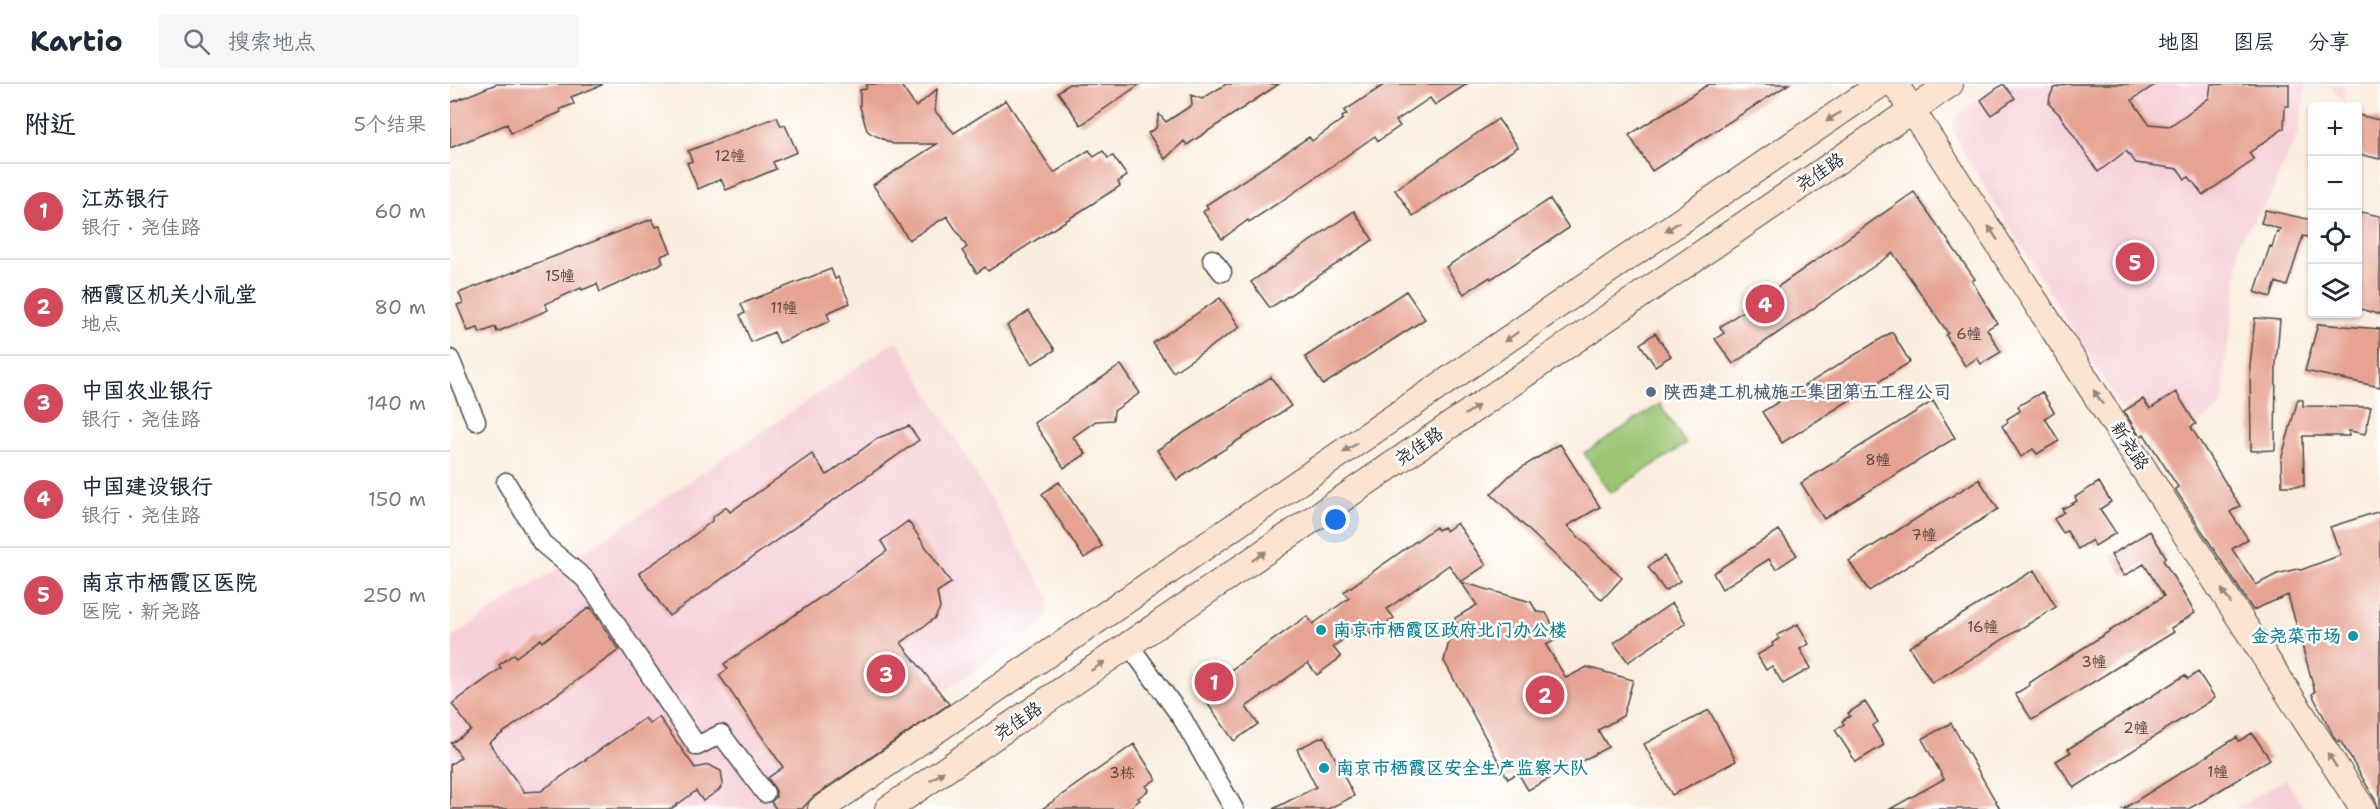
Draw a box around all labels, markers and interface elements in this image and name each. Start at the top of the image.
search box [159,14,579,68]
text: Kartio [30,22,123,60]
icon: search [180,25,213,58]
text: 搜索地点 [228,27,316,56]
text: 地图 [2158,28,2200,56]
text: 图层 [2233,28,2275,56]
text: 分享 [2308,28,2350,56]
map controls [2308,102,2362,318]
button: + [2308,102,2362,156]
text: 附近 [24,106,76,141]
text: 5个结果 [354,111,426,137]
one-way arrow [1825,111,1841,123]
house number: 12幢 [715,146,746,166]
street label: 尧佳路 [1791,147,1849,197]
button: − [2308,156,2362,210]
text: 江苏银行 [81,184,169,213]
text: 1 [39,198,48,224]
text: 60 m [374,198,426,224]
button: locate [2308,210,2362,264]
text: 银行 · 尧佳路 [81,214,200,240]
one-way arrow [1664,221,1680,233]
one-way arrow [1987,224,1998,241]
pin: 5 [2116,240,2154,285]
button: layers [2308,264,2362,318]
house number: 15幢 [545,266,575,286]
text: 栖霞区机关小礼堂 [81,280,257,309]
pin: 4 [1746,282,1784,326]
text: 2 [37,294,51,320]
text: 80 m [374,294,426,320]
house number: 11幢 [770,298,798,318]
text: 地点 [81,310,121,336]
house number: 6幢 [1956,324,1982,344]
one-way arrow [1503,332,1519,343]
text: 中国农业银行 [81,376,213,405]
place label: 陕西建工机械施工集团第五工程公司 [1663,380,1951,404]
marker: 陕西建工机械施工集团第五工程公司 [1644,385,1658,399]
one-way arrow [2092,389,2104,405]
text: 3 [37,390,51,416]
text: 140 m [367,390,426,416]
one-way arrow [1463,404,1479,416]
text: 银行 · 尧佳路 [81,406,200,432]
street label: 新尧路 [2105,417,2155,475]
street label: 尧佳路 [1390,421,1448,471]
one-way arrow [1343,442,1359,454]
house number: 8幢 [1865,450,1891,470]
text: 中国建设银行 [81,472,213,501]
text: 4 [37,486,51,512]
text: 150 m [368,486,426,512]
text: 银行 · 尧佳路 [81,502,200,528]
your location [1321,505,1350,534]
house number: 7幢 [1911,525,1937,545]
one-way arrow [1250,550,1266,562]
text: 南京市栖霞区医院 [81,568,257,597]
text: 5 [37,582,50,608]
text: 250 m [362,582,426,608]
one-way arrow [2221,588,2232,604]
text: 医院 · 新尧路 [81,598,200,624]
house number: 16幢 [1967,617,1999,637]
place label: 南京市栖霞区政府北门办公楼 [1333,618,1567,642]
marker: 南京市栖霞区政府北门办公楼 [1314,623,1328,637]
place label: 金尧菜市场 [2251,624,2341,648]
marker: 金尧菜市场 [2346,629,2360,643]
pin: 3 [866,652,906,696]
house number: 3幢 [2081,652,2107,672]
pin: 1 [1194,660,1233,704]
one-way arrow [1090,661,1106,672]
pin: 2 [1526,672,1564,718]
street label: 尧佳路 [989,696,1047,746]
house number: 2幢 [2123,718,2149,738]
one-way arrow [2326,752,2337,768]
place label: 南京市栖霞区安全生产监察大队 [1336,756,1588,780]
marker: 南京市栖霞区安全生产监察大队 [1317,761,1331,775]
house number: 1幢 [2207,762,2229,782]
house number: 3栋 [1109,763,1135,783]
one-way arrow [928,770,944,782]

